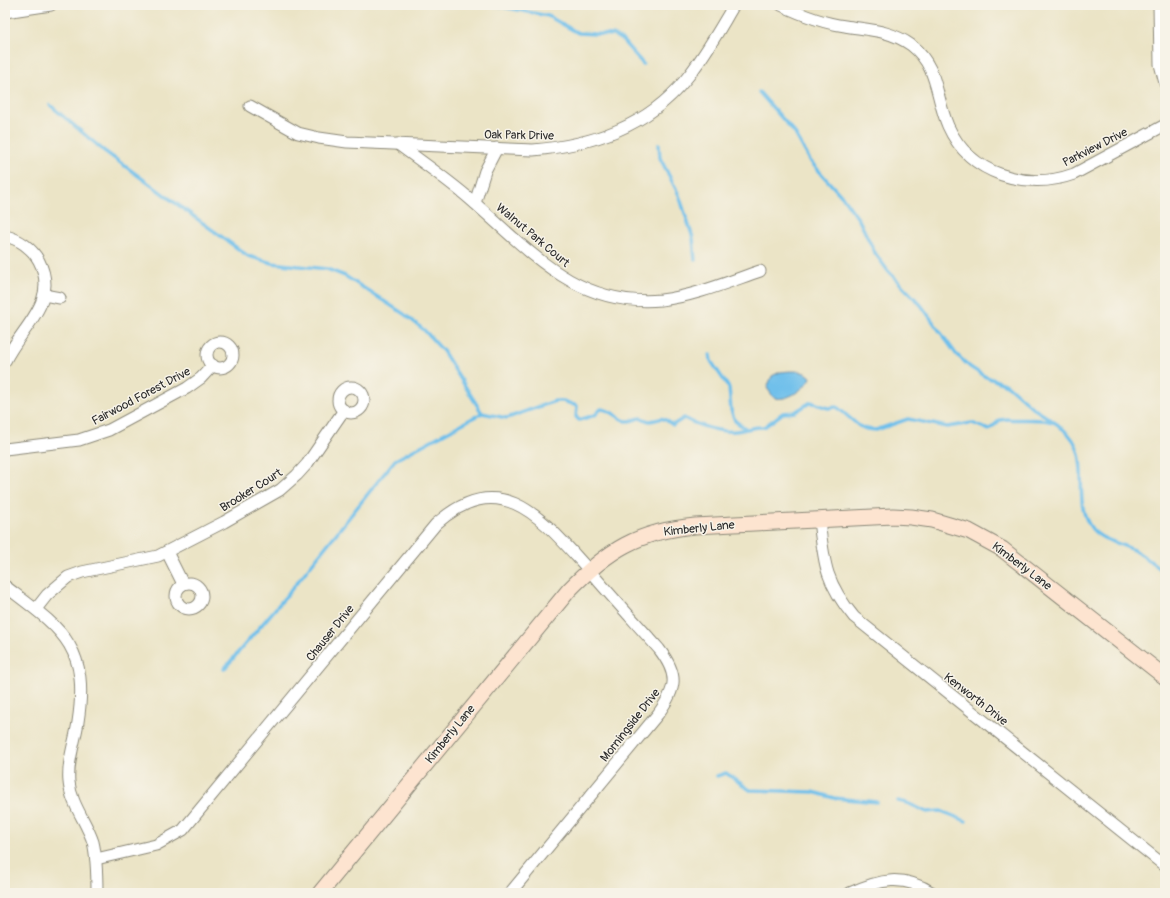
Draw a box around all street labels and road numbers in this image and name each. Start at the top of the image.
street label: Parkview Drive [1060,125,1130,170]
street label: Oak Park Drive [484,127,554,144]
street label: Walnut Park Court [493,200,573,271]
street label: Fairwood Forest Drive [89,364,193,429]
street label: Brooker Court [217,465,285,515]
street label: Kimberly Lane [663,517,735,540]
street label: Kimberly Lane [989,539,1055,594]
street label: Chauser Drive [303,602,358,665]
street label: Kenworth Drive [941,670,1011,729]
street label: Morningside Drive [597,686,664,765]
street label: Kimberly Lane [422,702,479,767]

